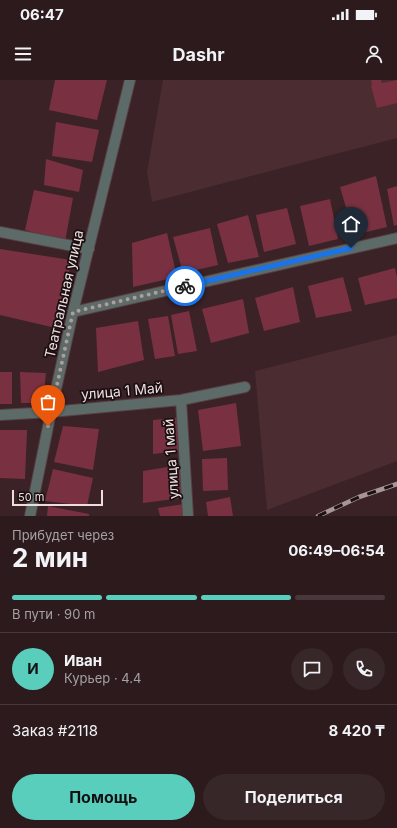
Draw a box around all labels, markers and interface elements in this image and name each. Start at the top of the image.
text: 06:47 [20,5,64,24]
icon: menu [12,43,34,65]
icon: person [363,43,385,65]
text: Dashr [172,44,225,65]
pin [334,207,368,248]
icon: home [340,213,362,235]
street label: Театральная улица [41,228,87,360]
courier [165,266,205,306]
icon: bike [174,275,196,297]
street label: улица 1 Май [80,378,164,403]
pin [31,385,65,426]
icon: bag [37,391,59,413]
street label: улица 1 май [159,418,182,500]
scale bar [12,488,103,507]
text: 50 m [18,490,44,504]
text: Прибудет через [12,527,114,543]
text: 06:49–06:54 [288,541,385,560]
text: 2 мин [12,542,88,573]
text: В пути · 90 m [12,606,95,622]
button: chat [291,648,333,690]
button: phone [343,648,385,690]
text: Иван [64,651,102,670]
text: И [27,659,39,678]
text: Курьер · 4.4 [64,670,141,686]
text: Заказ #2118 [12,721,98,740]
text: 8 420 ₸ [328,721,385,740]
button: Помощь [12,774,195,820]
button: Поделиться [203,774,385,820]

